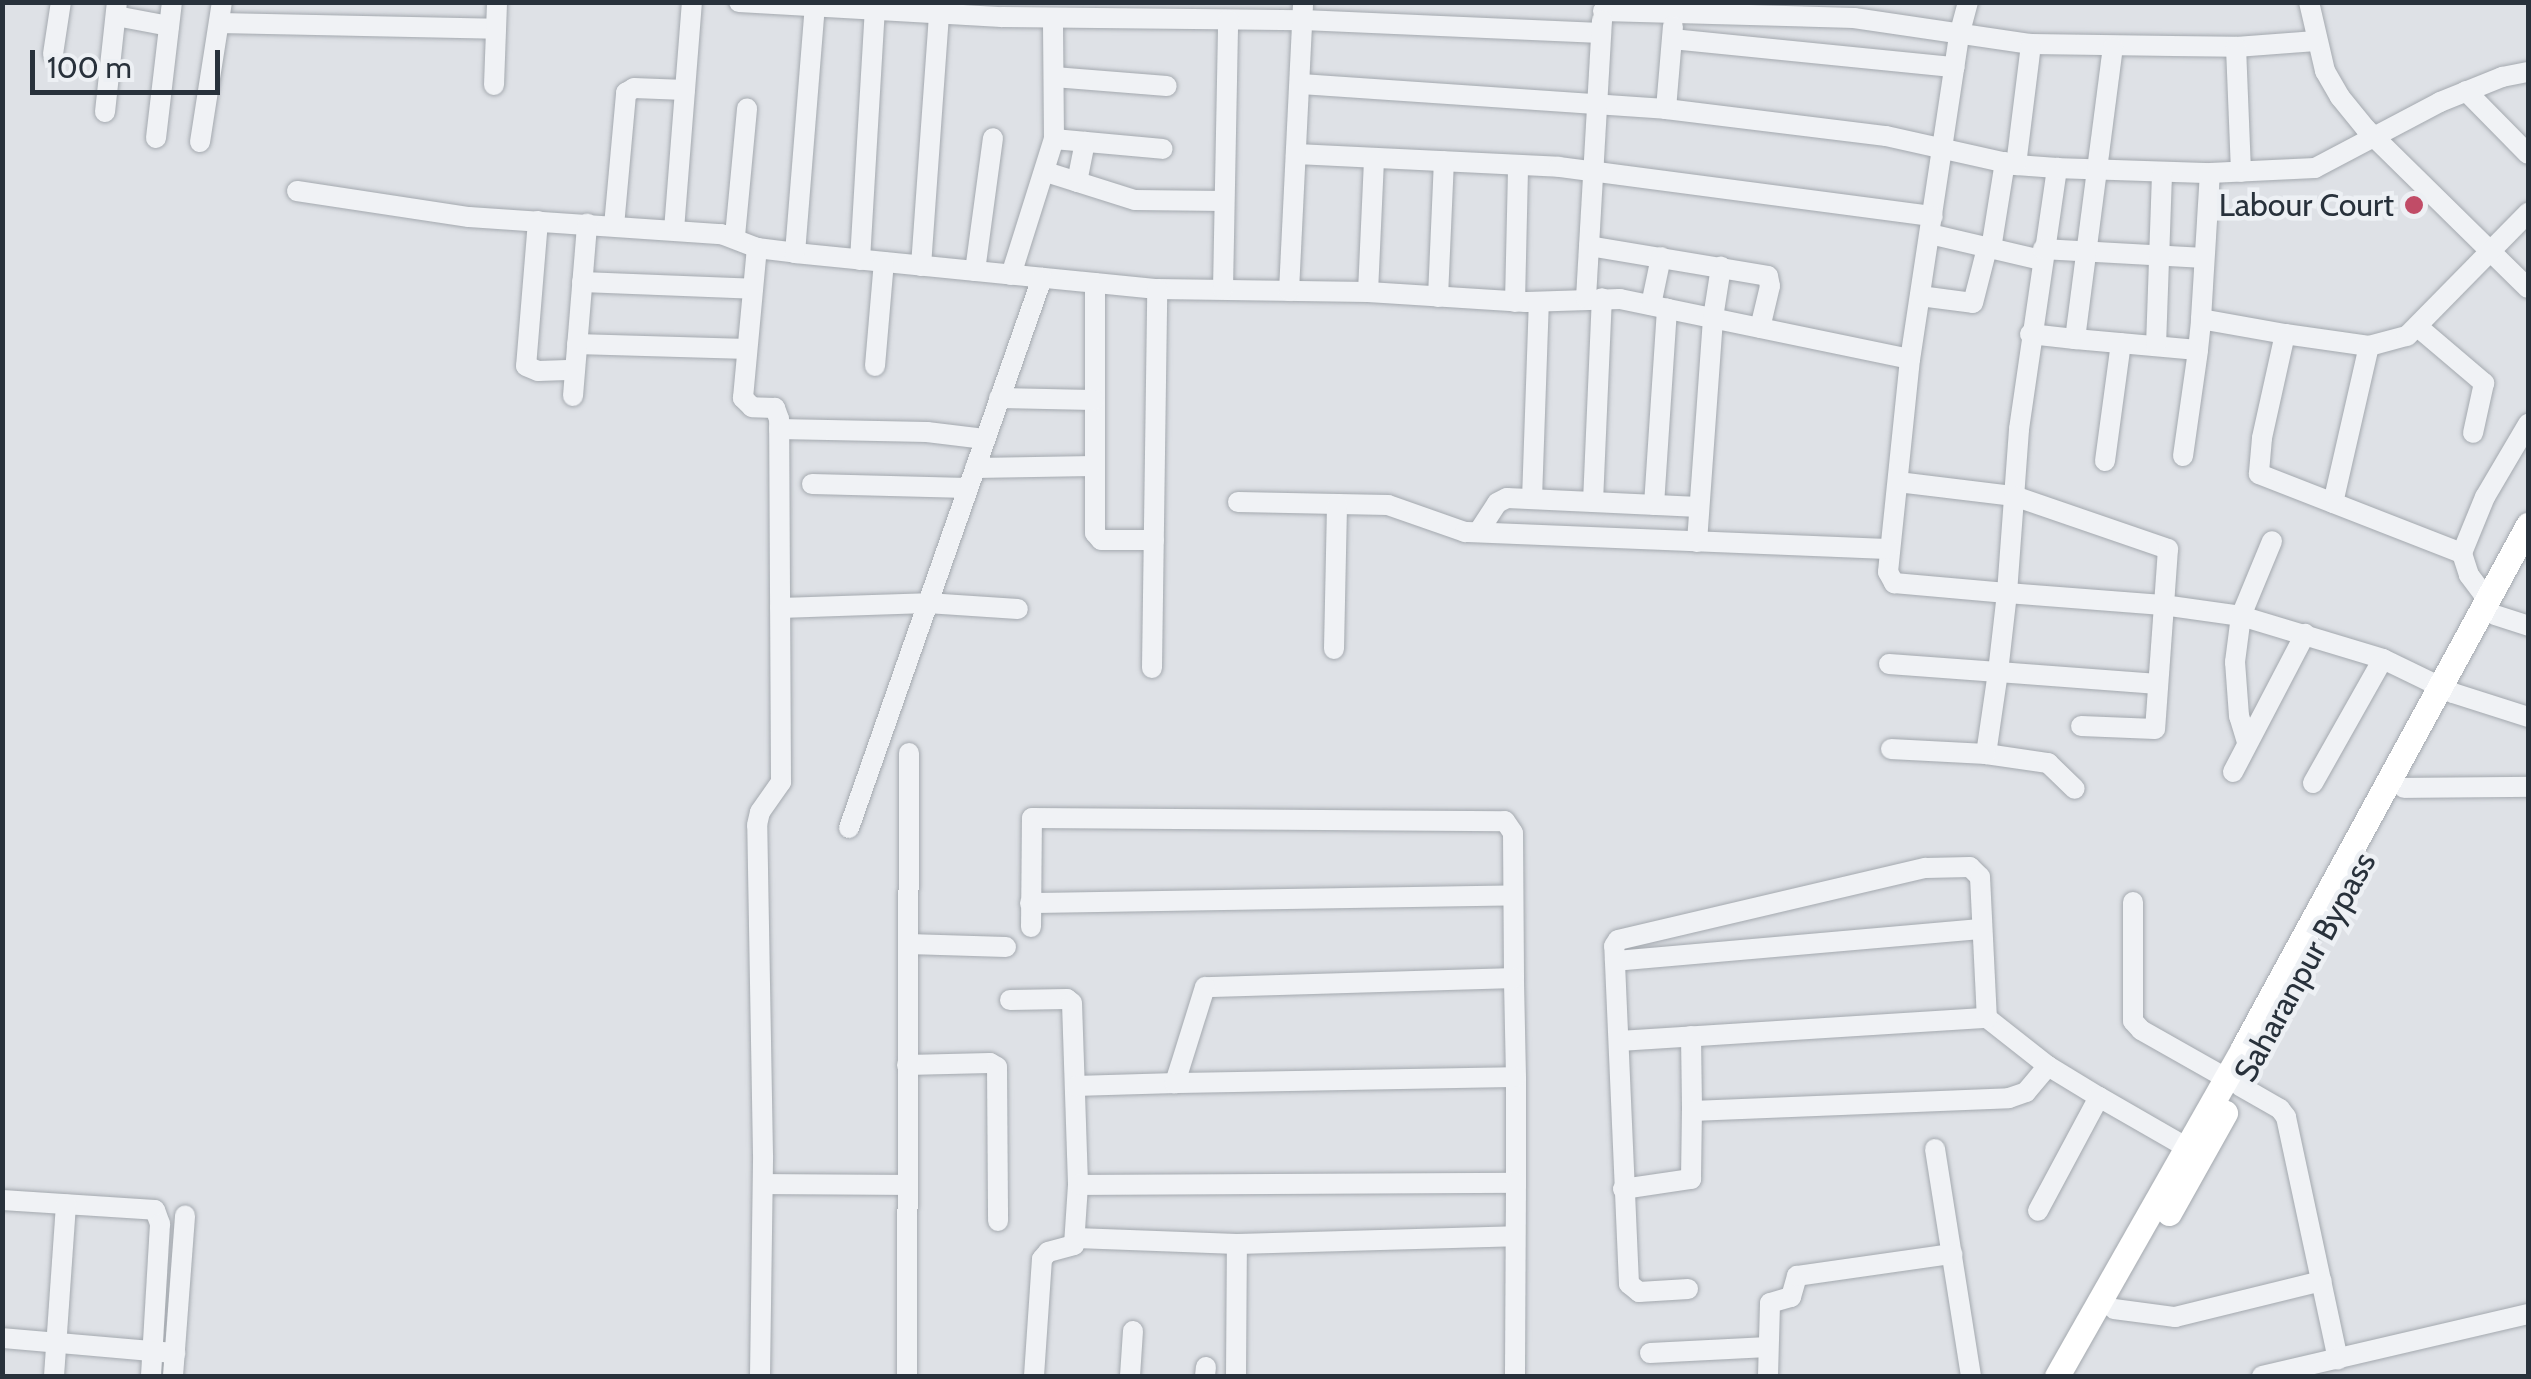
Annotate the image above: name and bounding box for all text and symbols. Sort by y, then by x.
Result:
scale bar [35,30,225,92]
text: 100 m [47,49,132,86]
place label: Labour Court [2219,186,2394,224]
marker: Labour Court [2403,194,2425,216]
street label: Saharanpur Bypass [2226,846,2384,1088]

